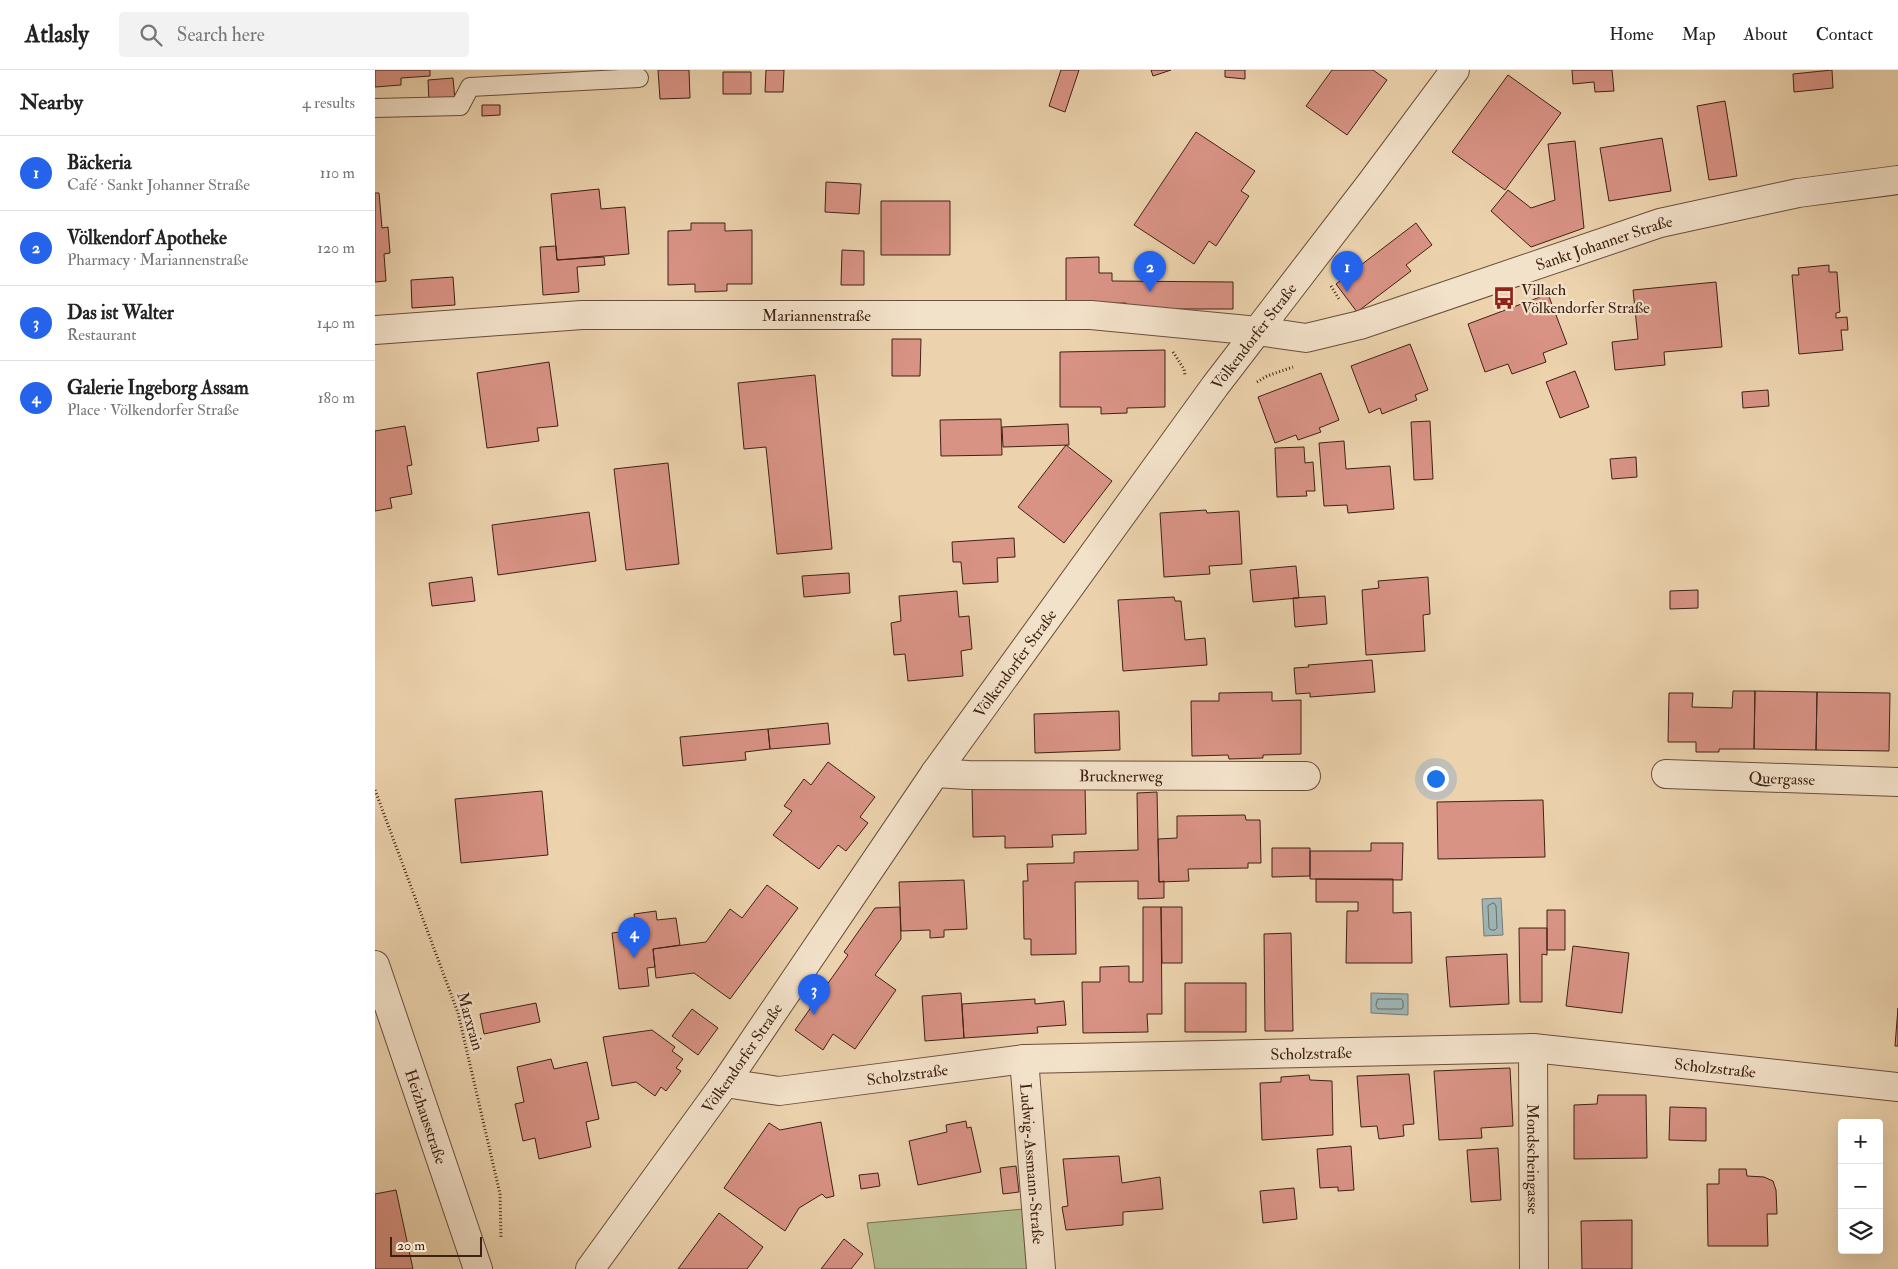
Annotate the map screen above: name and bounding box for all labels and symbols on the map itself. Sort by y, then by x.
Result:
street label: Sankt Johanner Straße [1533,212,1675,276]
pin: 2 [1134,251,1166,292]
pin: 1 [1331,251,1363,292]
street label: Völkendorfer Straße [1207,279,1302,394]
place label: Villach Völkendorfer Straße [1521,280,1650,318]
bus stop icon: Villach Völkendorfer Straße [1491,285,1517,311]
street label: Mariannenstraße [762,306,871,326]
street label: Völkendorfer Straße [969,605,1061,722]
street label: Brucknerweg [1079,766,1164,787]
your location [1423,766,1449,792]
street label: Quergasse [1748,768,1816,790]
pin: 4 [618,917,650,958]
pin: 3 [798,974,830,1015]
street label: Marxrain [452,990,488,1053]
street label: Völkendorfer Straße [698,999,787,1117]
street label: Scholzstraße [1270,1043,1353,1065]
street label: Scholzstraße [1673,1054,1757,1083]
street label: Scholzstraße [866,1060,950,1090]
street label: Heizhausstraße [400,1067,451,1167]
street label: Ludwig-Assmann-Straße [1015,1082,1048,1246]
street label: Mondscheingasse [1522,1104,1543,1215]
scale bar [390,1234,483,1257]

